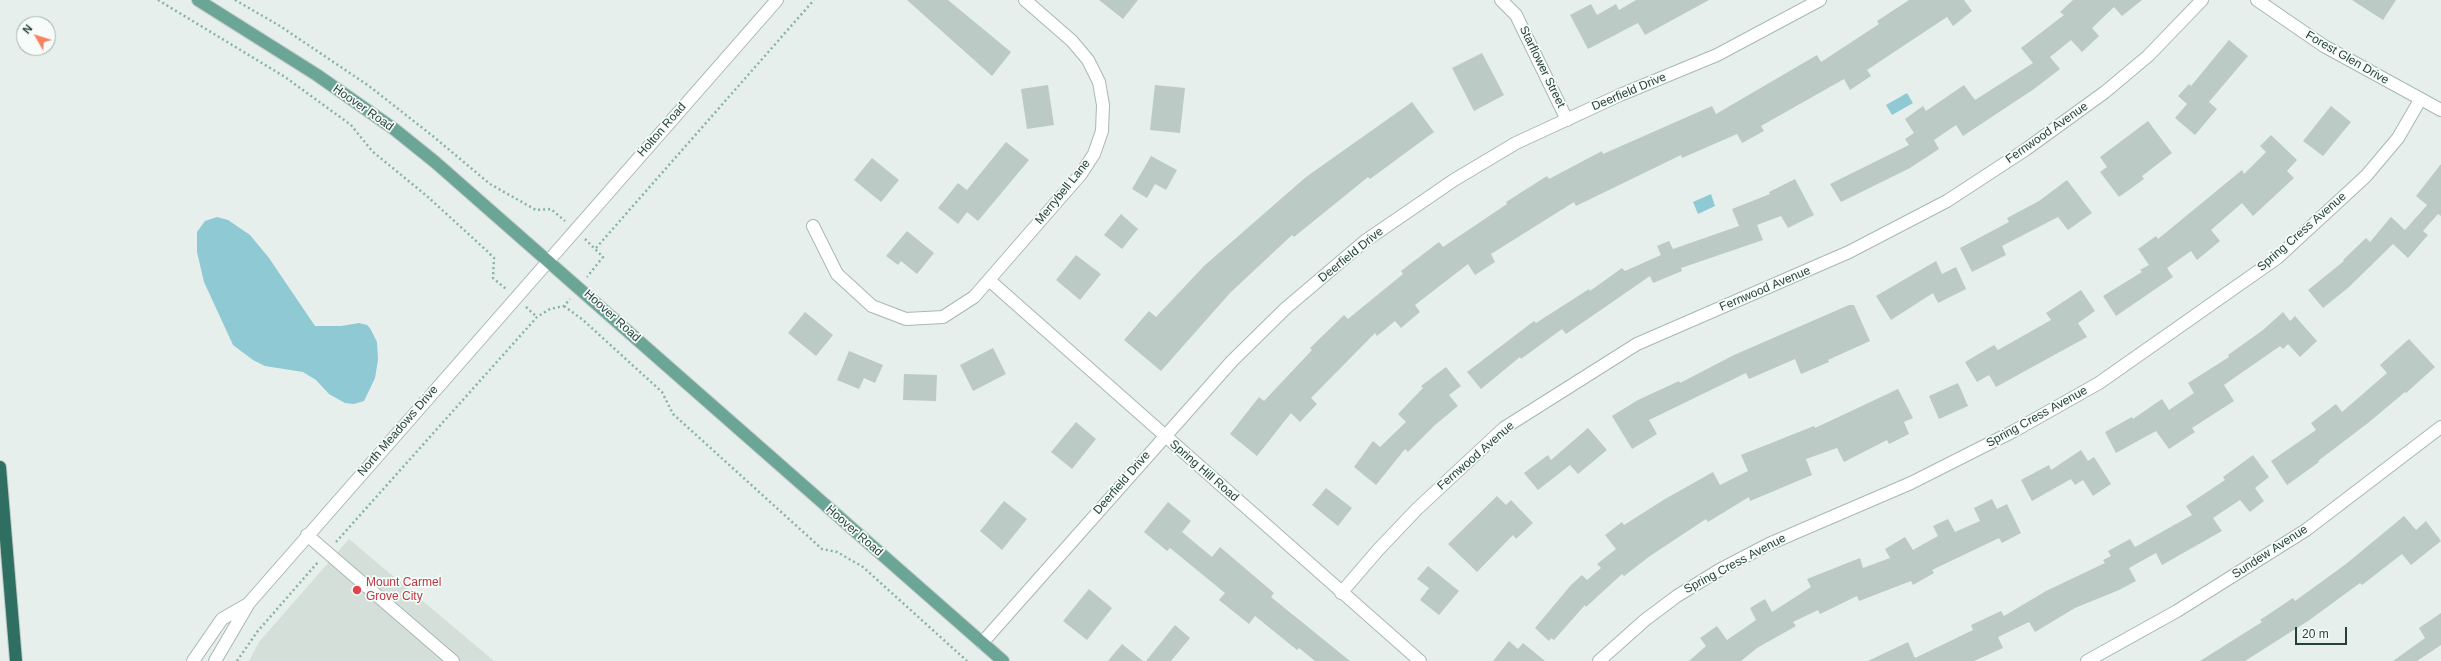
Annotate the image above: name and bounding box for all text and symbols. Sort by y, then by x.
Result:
north arrow [16,16,56,56]
text: N [20,22,35,36]
street label: Starflower Street [1516,24,1568,110]
street label: Forest Glen Drive [2303,28,2391,88]
street label: Deerfield Drive [1590,70,1668,114]
street label: Hoover Road [330,82,396,134]
street label: Fernwood Avenue [2003,99,2091,167]
street label: Holton Road [635,100,689,160]
street label: Merrybell Lane [1032,157,1094,227]
street label: Spring Cress Avenue [2255,189,2349,275]
street label: Deerfield Drive [1316,224,1386,286]
street label: Fernwood Avenue [1717,263,1813,315]
street label: Hoover Road [581,287,643,345]
street label: North Meadows Drive [355,383,441,479]
street label: Spring Cress Avenue [1984,383,2090,451]
street label: Fernwood Avenue [1435,419,1517,493]
street label: Spring Hill Road [1167,437,1241,505]
street label: Deerfield Drive [1091,448,1153,518]
street label: Hoover Road [823,502,885,560]
street label: Sundew Avenue [2230,522,2310,582]
street label: Spring Cress Avenue [1682,531,1788,597]
place label: Mount Carmel Grove City [366,576,441,604]
marker: Mount Carmel Grove City [351,584,363,596]
scale bar [2297,619,2349,645]
text: 20 m [2302,627,2329,641]

